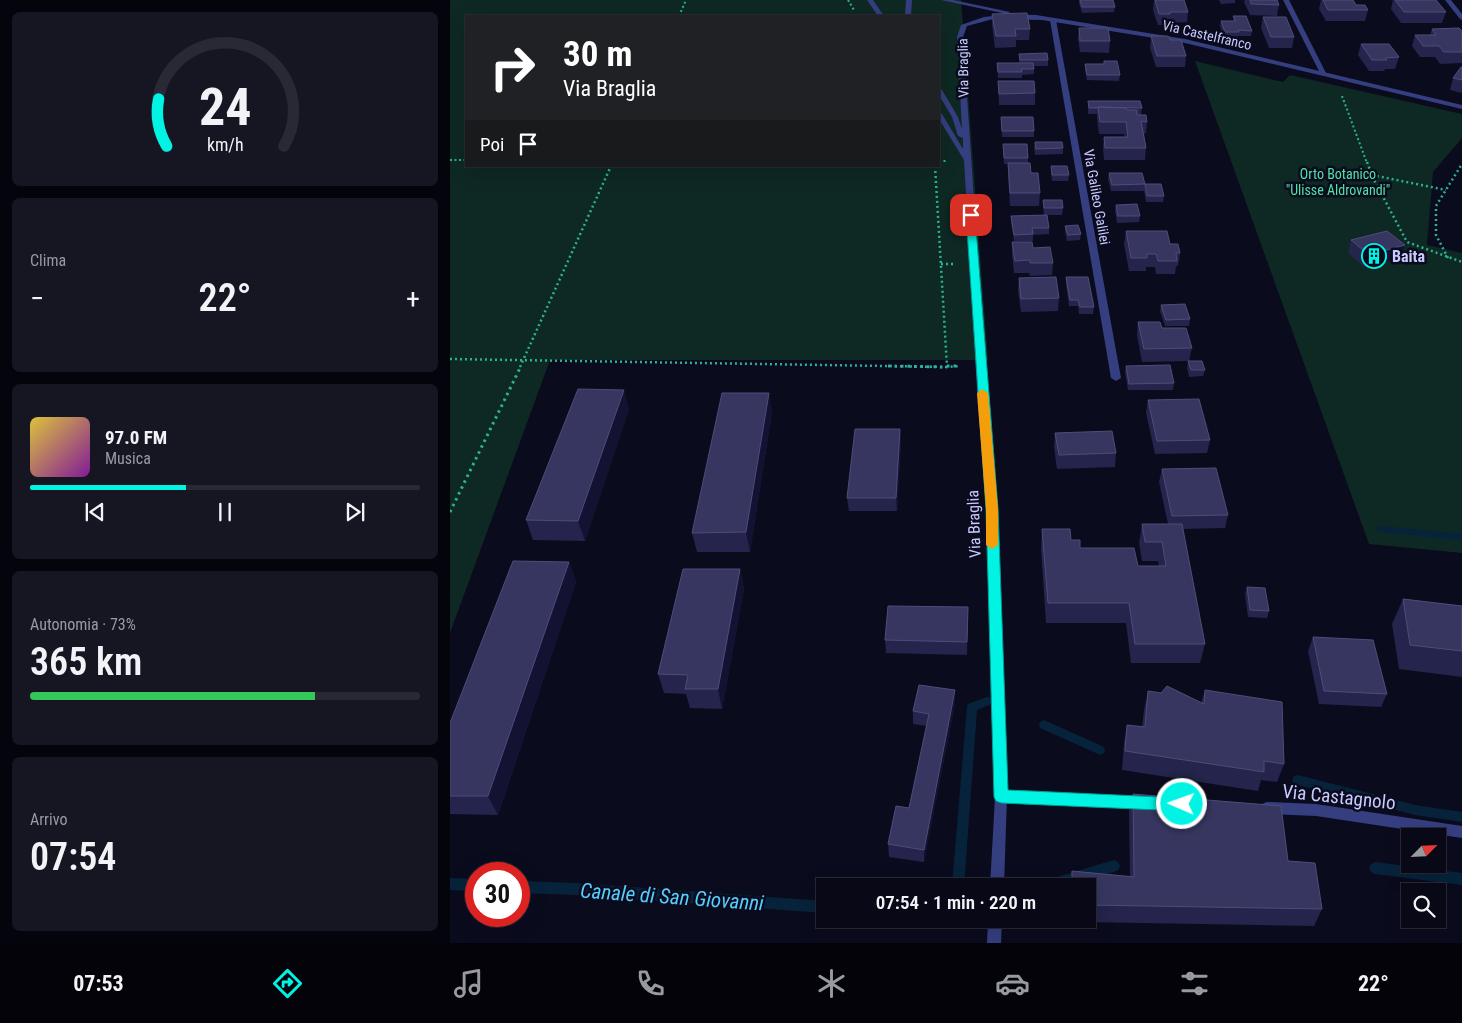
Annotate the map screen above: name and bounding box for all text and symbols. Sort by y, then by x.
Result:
street label: Via Castelfranco [1161,17,1253,53]
text: 30 m [563,34,632,75]
icon: right [480,35,545,100]
street label: Via Braglia [954,38,972,98]
text: Via Braglia [563,76,656,101]
text: 24 [199,77,251,138]
icon: arrive [514,130,542,158]
text: Poi [480,133,504,156]
text: km/h [207,134,243,155]
street label: Via Galileo Galilei [1081,148,1113,246]
park label: Orto Botanico "Ulisse Aldrovandi" [1286,166,1390,198]
pin [950,194,992,236]
icon: arrive [957,201,985,229]
building icon: Baita [1361,243,1387,269]
place label: Baita [1392,247,1425,266]
text: Clima [30,251,66,270]
text: 22° [199,276,251,320]
text: − [30,282,44,315]
text: + [406,282,420,315]
text: 97.0 FM [105,426,167,449]
text: Musica [105,449,151,468]
street label: Via Braglia [963,490,985,558]
icon: previous [81,498,109,526]
icon: pause [211,498,239,526]
icon: next [341,498,369,526]
text: Autonomia · 73% [30,615,136,634]
text: 365 km [30,640,142,684]
position arrow [1155,777,1207,829]
street label: Via Castagnolo [1281,780,1397,814]
text: Arrivo [30,810,67,829]
north arrow [1401,828,1446,872]
map controls [1401,828,1446,928]
text: 07:54 [30,835,116,879]
speed limit sign: 30 [465,862,530,927]
water label: Canale di San Giovanni [579,879,765,915]
button: search [1401,883,1446,928]
text: 07:54 · 1 min · 220 m [876,891,1036,914]
icon: directions [270,966,305,1001]
icon: music [451,966,486,1001]
icon: phone [633,966,668,1001]
icon: climate [814,966,849,1001]
icon: car [995,966,1030,1001]
icon: filters [1177,966,1212,1001]
text: 07:53 [73,971,124,996]
text: 22° [1358,971,1389,996]

